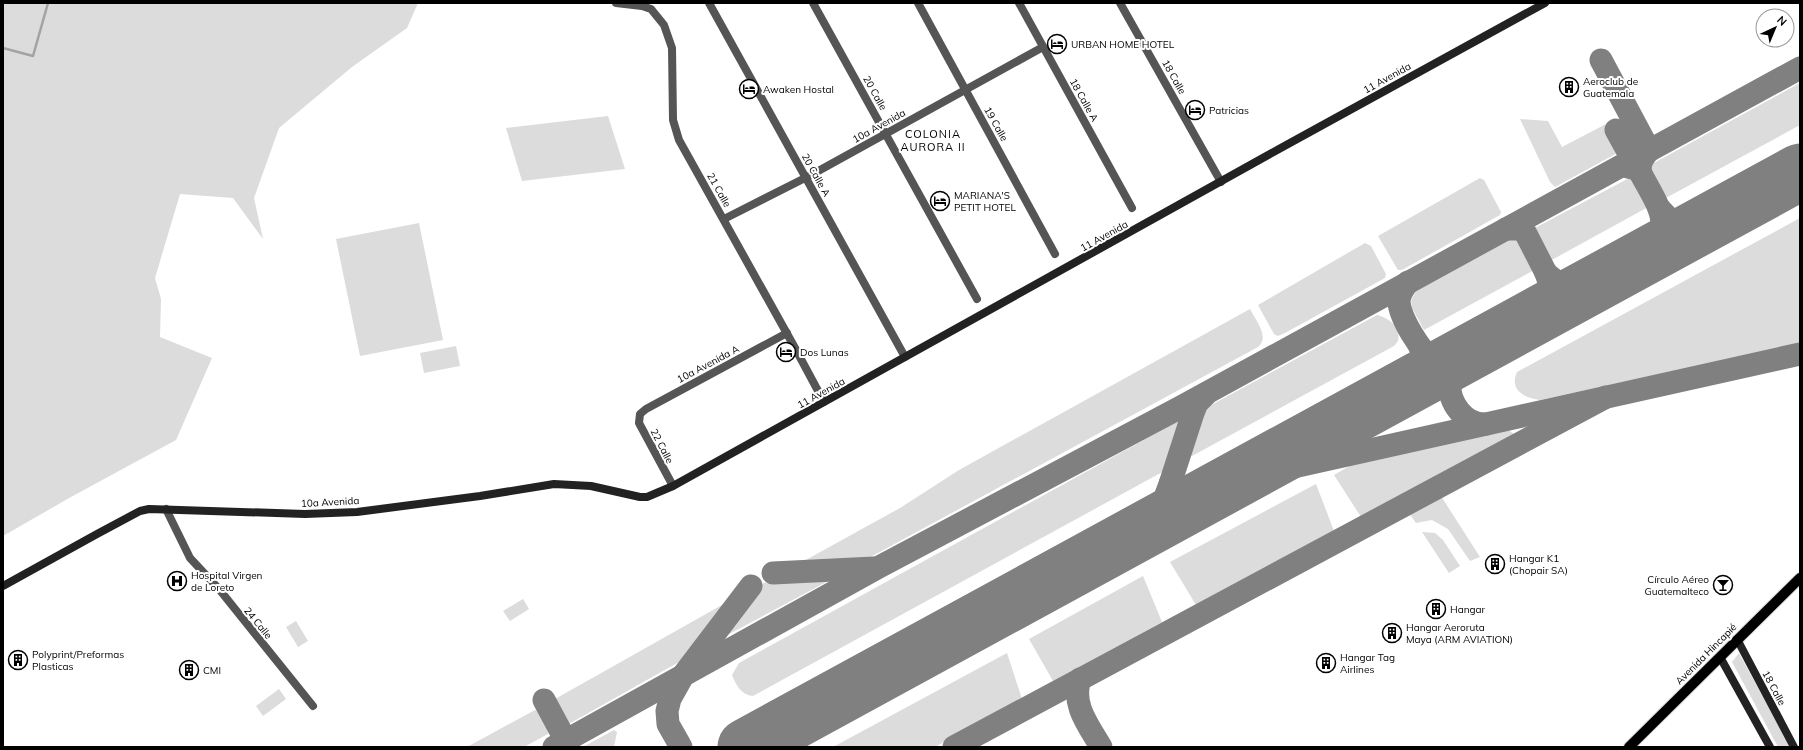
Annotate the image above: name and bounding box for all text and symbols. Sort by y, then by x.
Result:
north arrow [1755,8,1795,48]
text: N [1774,13,1790,29]
hotel icon: URBAN HOME HOTEL [1046,33,1068,55]
place label: URBAN HOME HOTEL [1071,38,1175,51]
street label: 18 Calle [1159,57,1189,97]
street label: 11 Avenida [1361,60,1413,96]
street label: 20 Calle [860,73,890,113]
place label: Aeroclub de Guatemala [1583,75,1638,100]
street label: 18 Calle A [1067,76,1101,124]
building icon: Aeroclub de Guatemala [1558,76,1580,98]
hotel icon: Awaken Hostal [738,78,760,100]
place label: Awaken Hostal [763,83,834,96]
hotel icon: Patricias [1184,99,1206,121]
street label: 19 Calle [981,104,1011,144]
place label: Patricias [1209,104,1249,117]
street label: 10a Avenida [850,106,908,146]
district label: COLONIA AURORA II [900,127,966,154]
street label: 20 Calle A [799,151,833,199]
street label: 21 Calle [704,170,734,210]
place label: MARIANA'S PETIT HOTEL [954,189,1016,214]
hotel icon: MARIANA'S PETIT HOTEL [929,190,951,212]
street label: 11 Avenida [1078,218,1130,254]
hotel icon: Dos Lunas [775,341,797,363]
street label: 10a Avenida A [675,342,742,386]
place label: Dos Lunas [800,346,849,359]
street label: 11 Avenida [795,375,847,411]
street label: 22 Calle [648,426,676,466]
street label: 10a Avenida [300,494,360,510]
place label: Hangar K1 (Chopair SA) [1509,552,1568,577]
building icon: Hangar K1 (Chopair SA) [1484,553,1506,575]
place label: Hospital Virgen de Loreto [191,569,263,594]
hospital icon: Hospital Virgen de Loreto [166,570,188,592]
place label: Círculo Aéreo Guatemalteco [1644,573,1709,598]
bar icon: Círculo Aéreo Guatemalteco [1712,574,1734,596]
building icon: Hangar [1425,598,1447,620]
place label: Hangar [1450,603,1486,616]
street label: 24 Calle [241,604,275,642]
place label: Hangar Aeroruta Maya (ARM AVIATION) [1406,621,1513,646]
street label: Avenida Hincapié [1673,621,1739,687]
building icon: Hangar Aeroruta Maya (ARM AVIATION) [1381,622,1403,644]
place label: Polyprint/Preformas Plasticas [32,648,124,673]
building icon: Polyprint/Preformas Plasticas [7,649,29,671]
place label: Hangar Tag Airlines [1340,651,1395,676]
building icon: Hangar Tag Airlines [1315,652,1337,674]
building icon: CMI [178,659,200,681]
place label: CMI [203,664,221,677]
street label: 18 Calle [1759,668,1789,708]

